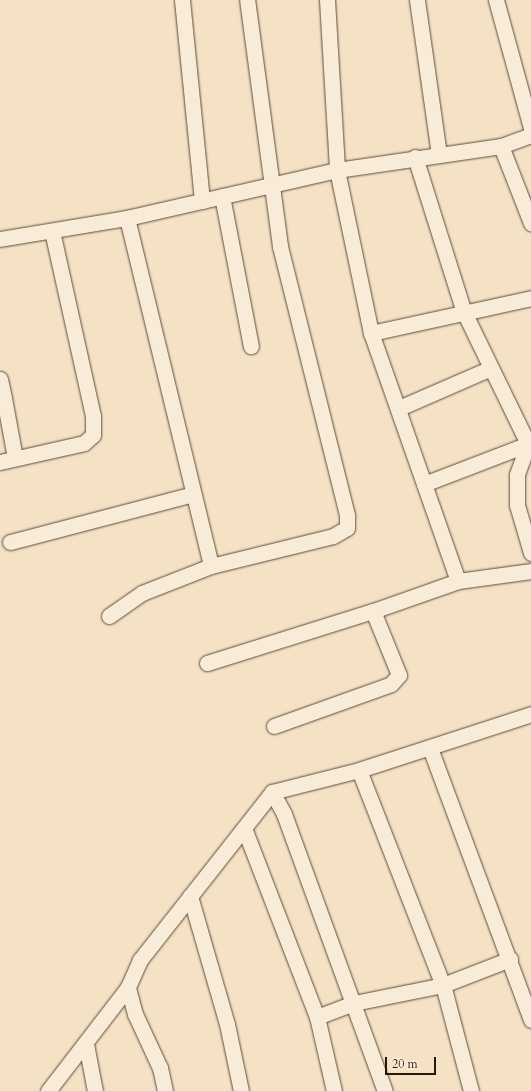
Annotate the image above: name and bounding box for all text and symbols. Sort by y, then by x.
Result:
scale bar [387,1049,438,1075]
text: 20 m [392,1056,418,1072]

